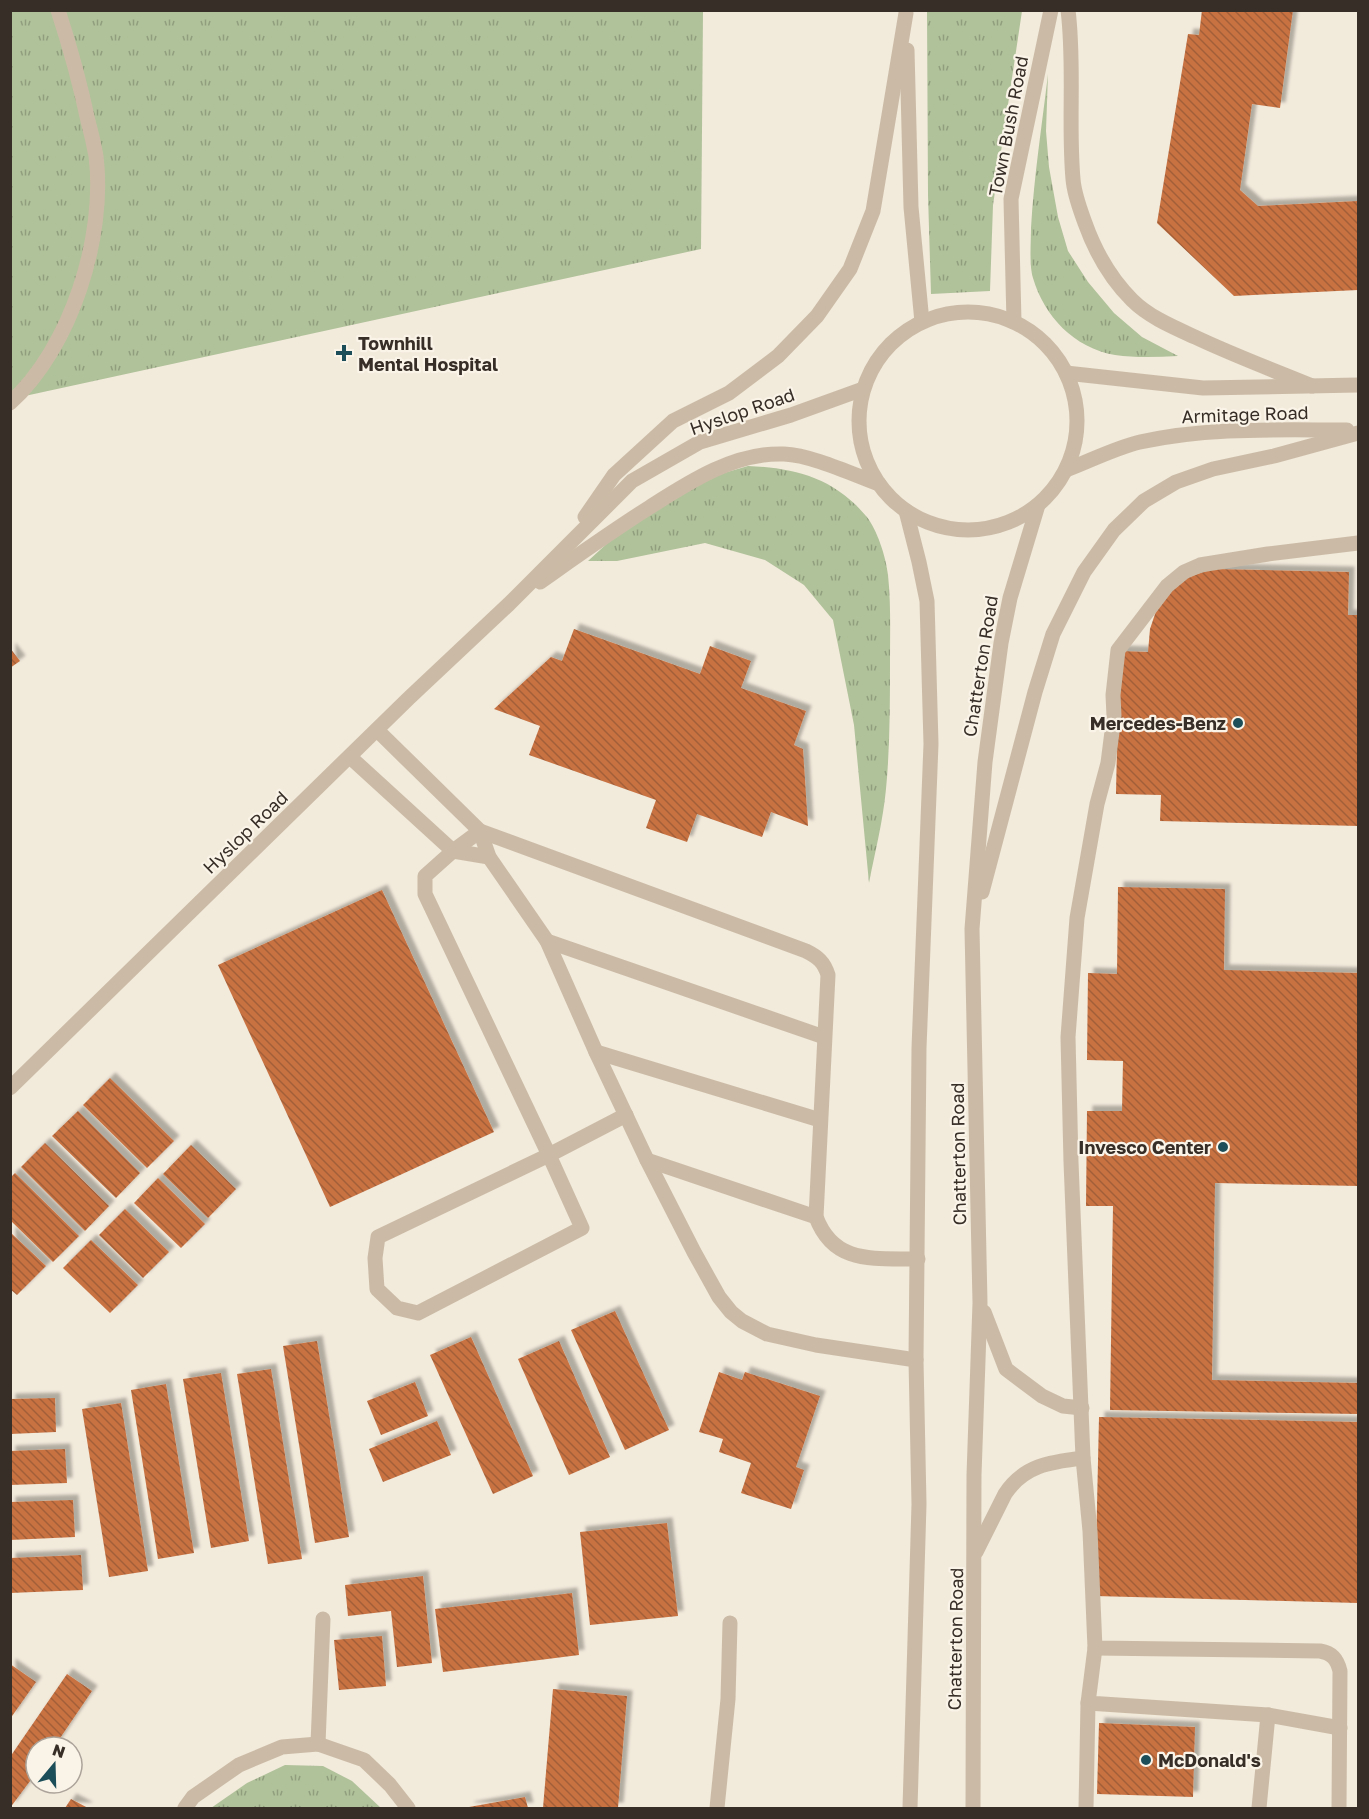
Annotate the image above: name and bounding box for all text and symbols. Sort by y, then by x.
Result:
street label: Town Bush Road [984,54,1032,198]
place label: Townhill Mental Hospital [358,332,498,375]
marker: Townhill Mental Hospital [335,344,353,362]
street label: Hyslop Road [687,383,797,439]
street label: Armitage Road [1181,401,1309,427]
street label: Chatterton Road [958,594,1002,738]
place label: Mercedes-Benz [1090,712,1226,734]
marker: Mercedes-Benz [1231,716,1245,730]
street label: Hyslop Road [198,786,292,878]
street label: Chatterton Road [946,1082,970,1226]
place label: Invesco Center [1078,1136,1211,1158]
marker: Invesco Center [1216,1140,1230,1154]
street label: Chatterton Road [943,1567,967,1711]
north arrow [24,1735,84,1795]
text: N [50,1739,68,1762]
place label: McDonald's [1158,1749,1261,1771]
marker: McDonald's [1139,1753,1153,1767]

